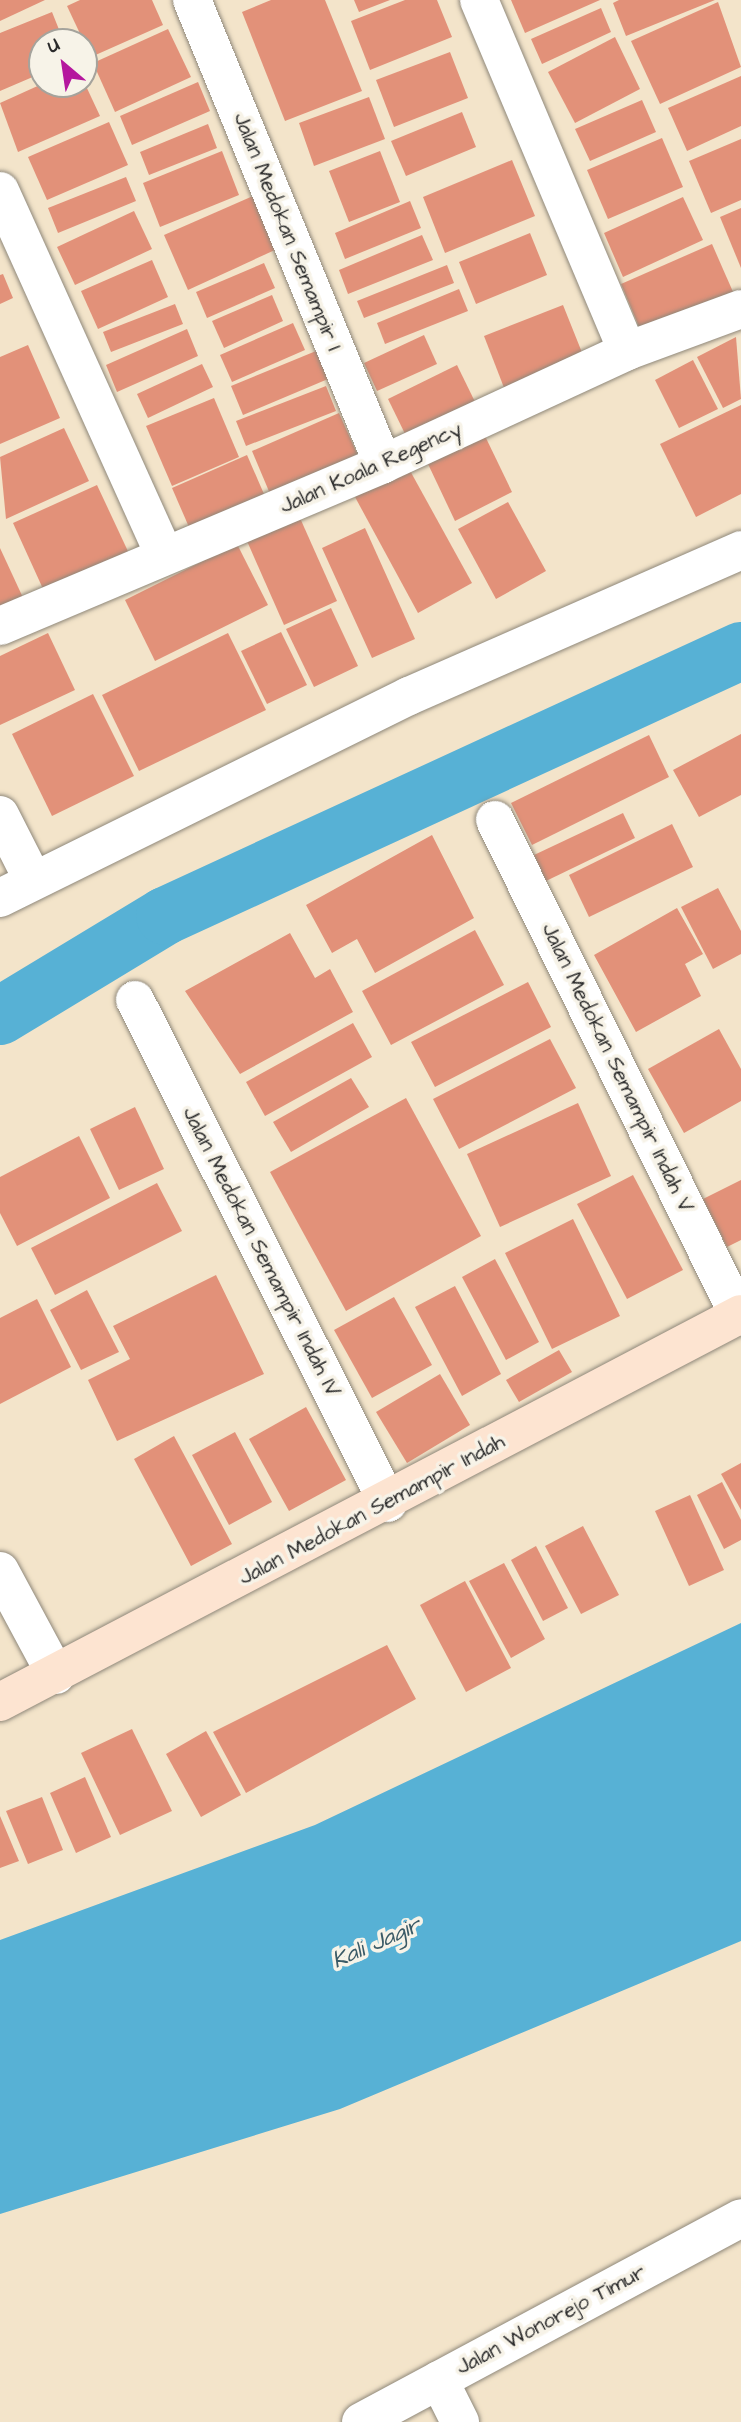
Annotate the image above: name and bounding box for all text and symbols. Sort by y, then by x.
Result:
north arrow [28,28,98,98]
text: U [42,32,65,60]
street label: Jalan Medokan Semampir I [228,109,346,355]
street label: Jalan Koala Regency [276,417,466,519]
street label: Jalan Medokan Semampir Indah V [536,919,698,1217]
street label: Jalan Medokan Semampir Indah IV [177,1103,345,1401]
street label: Jalan Medokan Semampir Indah [235,1429,509,1591]
water label: Kali Jagir [328,1911,424,1975]
street label: Jalan Wonorejo Timur [452,2260,650,2380]

